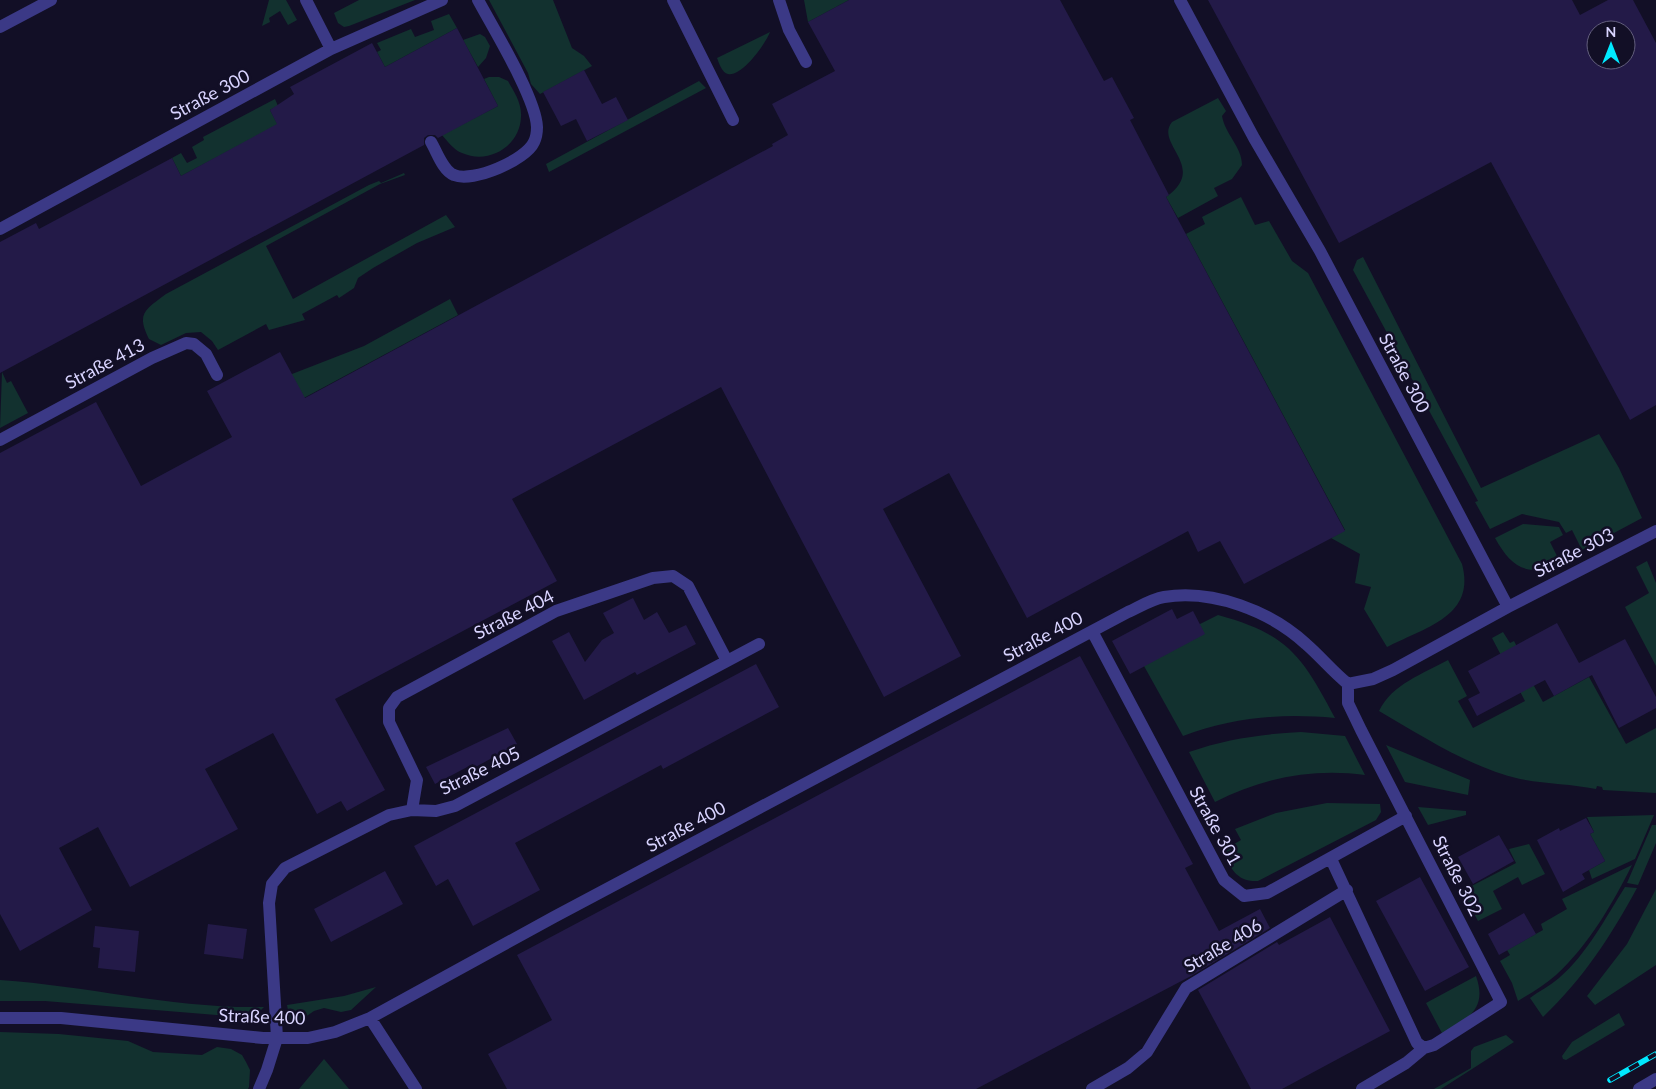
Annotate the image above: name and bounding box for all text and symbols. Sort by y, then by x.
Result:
north arrow [1586,20,1636,70]
text: N [1606,23,1616,40]
street label: Straße 300 [166,64,253,124]
street label: Straße 300 [1375,329,1435,416]
street label: Straße 413 [61,333,148,393]
street label: Straße 303 [1530,523,1617,582]
street label: Straße 404 [470,585,557,644]
street label: Straße 400 [999,606,1086,666]
street label: Straße 405 [436,741,524,799]
street label: Straße 301 [1185,782,1247,869]
street label: Straße 400 [642,796,729,856]
street label: Straße 302 [1428,832,1487,919]
street label: Straße 406 [1180,913,1265,977]
street label: Straße 400 [218,1003,306,1029]

